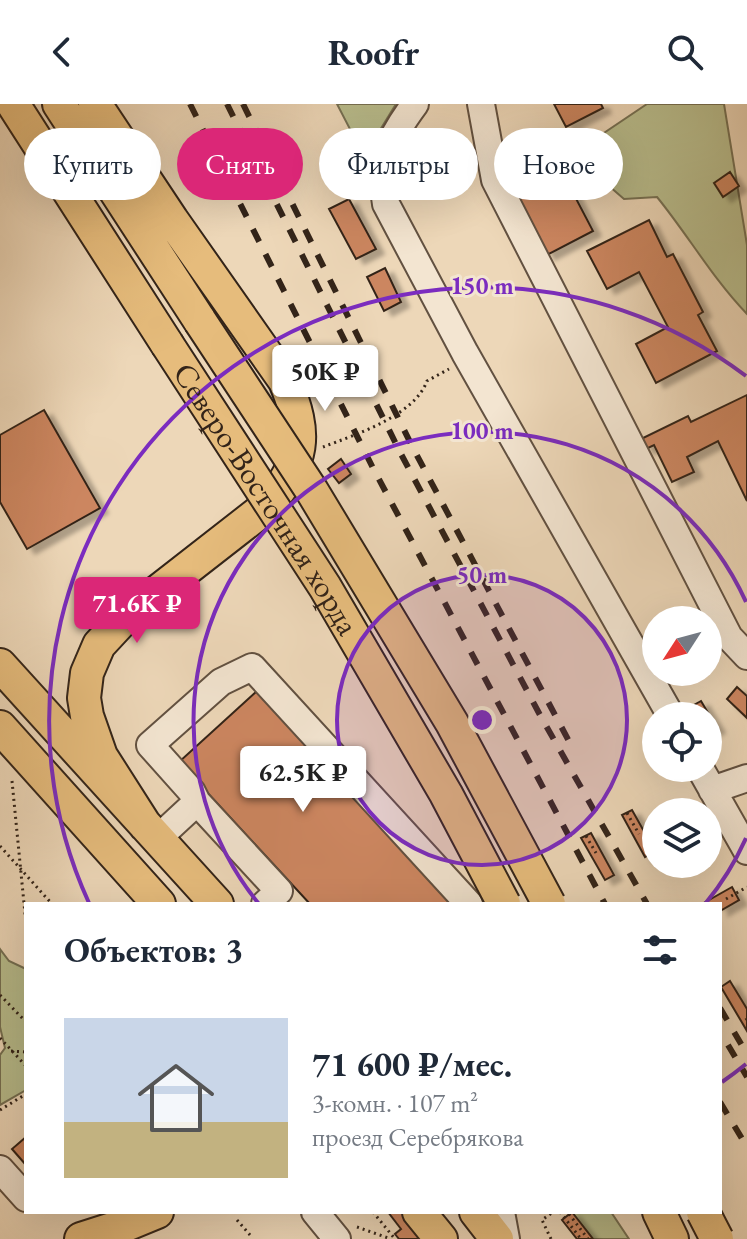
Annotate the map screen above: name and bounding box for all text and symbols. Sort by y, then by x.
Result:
text: Roofr [328,29,419,76]
icon: back [40,30,84,74]
icon: search [663,30,707,74]
chip: Купить [24,128,161,200]
chip: Снять [177,128,303,200]
chip: Фильтры [319,128,478,200]
chip: Новое [494,128,623,200]
text: 150 m [450,270,514,301]
pin: 50K ₽ [269,345,381,413]
street label: Северо-Восточная хорда [164,354,369,643]
text: 50K ₽ [290,354,360,388]
text: 100 m [450,415,514,446]
text: 50 m [457,559,507,590]
pin: 71.6K ₽ [63,577,211,645]
text: 71.6K ₽ [92,586,182,620]
north arrow [642,606,722,686]
map controls [642,606,722,878]
button: locate [642,702,722,782]
centre of rings [468,706,496,734]
pin: 62.5K ₽ [229,746,377,814]
text: 62.5K ₽ [258,755,348,789]
button: layers [642,798,722,878]
text: Объектов: 3 [64,928,243,972]
icon: filters [638,928,682,972]
text: 71 600 ₽/мес. [312,1042,512,1086]
icon: home [128,1050,224,1146]
text: 3-комн. · 107 m² [312,1086,478,1120]
text: проезд Серебрякова [312,1120,524,1154]

